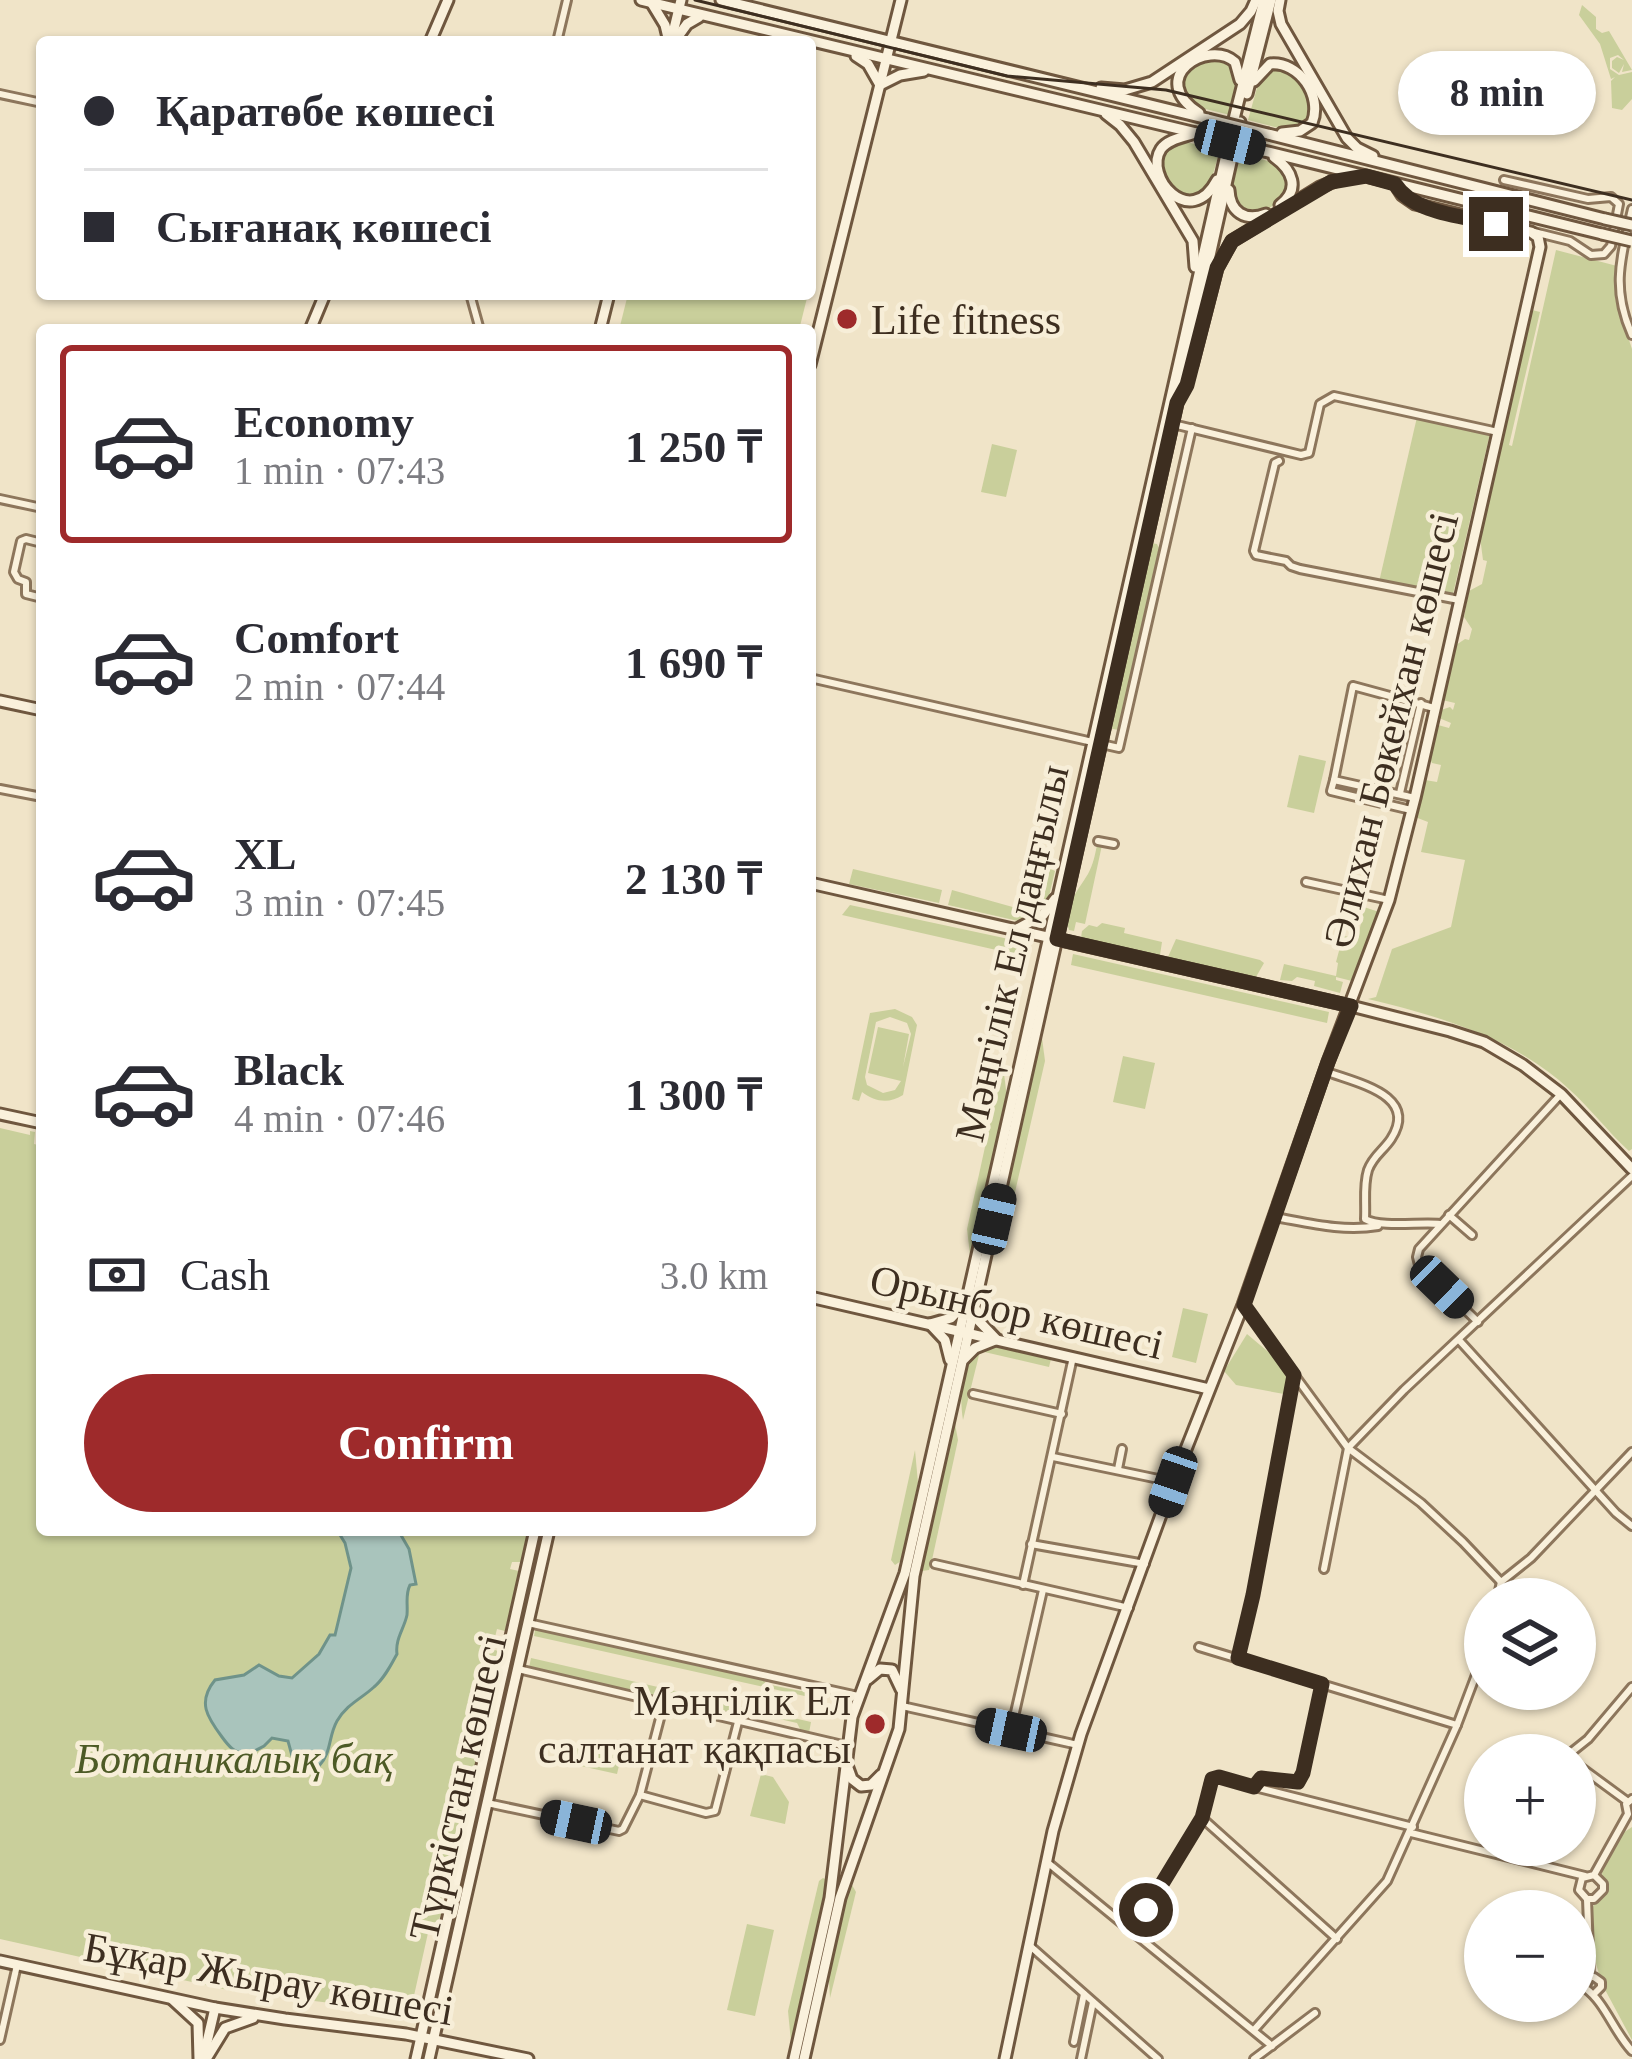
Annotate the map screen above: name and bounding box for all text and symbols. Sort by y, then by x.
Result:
callout: 8 min [1397,50,1595,134]
text: 8 min [1450,71,1544,114]
text: Қаратөбе көшесі [156,86,495,136]
car [1191,116,1269,168]
route end [1469,197,1523,251]
text: Сығанақ көшесі [156,202,492,252]
place label: Life fitness [871,297,1061,343]
marker: Life fitness [834,306,860,332]
icon: car [90,390,198,498]
text: Economy [234,397,414,447]
text: 1 250 ₸ [625,422,762,472]
text: 1 min · 07:43 [234,449,445,492]
street label: Әлихан Бөкейхан көшесі [1315,508,1467,953]
icon: car [90,606,198,714]
text: Comfort [234,613,399,663]
text: 1 690 ₸ [625,638,762,688]
text: 2 min · 07:44 [234,665,445,708]
street label: Мәңгілік Ел даңғылы [946,760,1078,1146]
icon: car [90,822,198,930]
text: XL [234,829,297,879]
text: 2 130 ₸ [625,854,762,904]
text: 3 min · 07:45 [234,881,445,924]
icon: car [90,1038,198,1146]
text: Black [234,1045,344,1095]
text: 1 300 ₸ [625,1070,762,1120]
text: 4 min · 07:46 [234,1097,445,1140]
car [968,1180,1020,1258]
icon: cash [84,1242,150,1308]
car [1404,1249,1480,1325]
text: Cash [180,1250,270,1300]
text: 3.0 km [660,1254,768,1297]
street label: Орынбор көшесі [866,1256,1168,1368]
button: Confirm [84,1374,768,1512]
car [1144,1442,1202,1522]
map controls [1464,1578,1596,2022]
button: layers [1464,1578,1596,1710]
street label: Түркістан көшесі [400,1630,516,1945]
place label: Мәңгілік Ел салтанат қақпасы [538,1678,851,1772]
car [972,1705,1050,1755]
marker: Мәңгілік Ел салтанат қақпасы [862,1711,888,1737]
button: + [1464,1734,1596,1866]
park label: Ботаникалық бақ [74,1736,393,1782]
car [537,1797,615,1847]
route start [1119,1883,1173,1937]
button: − [1464,1890,1596,2022]
street label: Бұқар Жырау көшесі [81,1924,457,2034]

